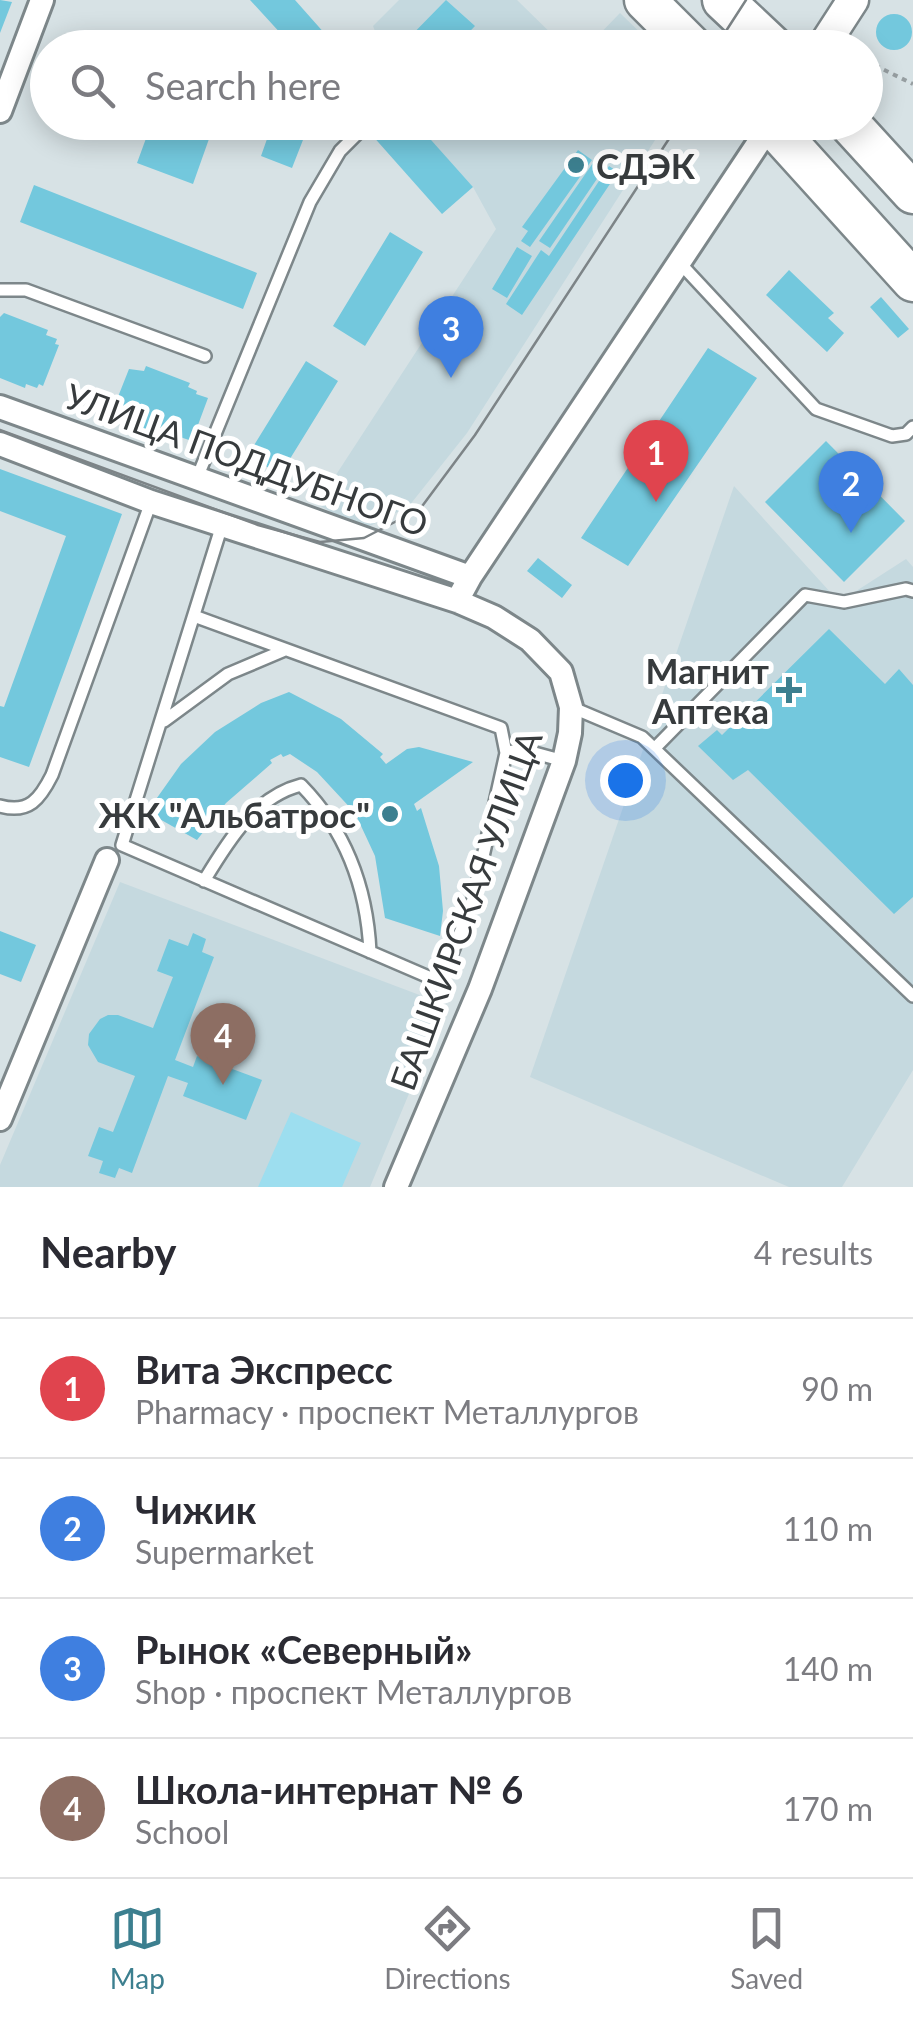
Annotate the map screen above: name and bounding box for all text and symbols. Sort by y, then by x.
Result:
search box [30,30,883,140]
icon: search [65,58,120,113]
text: Search here [145,62,341,108]
place label: СДЭК [596,144,696,186]
marker: СДЭК [565,154,587,176]
pin: 3 [418,296,484,378]
street label: УЛИЦА ПОДДУБНОГО [60,374,434,544]
pin: 1 [624,420,688,502]
pin: 2 [818,450,884,533]
place label: Магнит Аптека [646,649,769,731]
marker: Магнит Аптека [778,679,800,701]
street label: БАШКИРСКАЯ УЛИЦА [380,724,550,1095]
your location [600,755,651,806]
place label: ЖК "Альбатрос" [99,793,370,835]
marker: ЖК "Альбатрос" [379,803,401,825]
pin: 4 [190,1002,256,1085]
text: Nearby [40,1227,177,1277]
text: 4 results [754,1233,873,1272]
text: Вита Экспресс [135,1346,393,1392]
text: 1 [63,1369,82,1408]
text: 90 m [801,1369,873,1408]
text: Pharmacy · проспект Металлургов [135,1392,639,1431]
text: Чижик [135,1486,256,1532]
text: 2 [63,1509,82,1548]
text: 110 m [783,1509,873,1548]
text: Supermarket [135,1532,314,1571]
text: Рынок «Северный» [135,1626,472,1672]
text: 3 [63,1649,82,1688]
text: 140 m [783,1649,873,1688]
text: Shop · проспект Металлургов [135,1672,572,1711]
text: Школа-интернат № 6 [135,1766,523,1812]
text: 4 [63,1789,82,1828]
text: 170 m [783,1789,873,1828]
text: School [135,1812,229,1851]
tab: Map [110,1901,165,1995]
tab: Directions [384,1901,511,1995]
tab: Saved [730,1901,803,1995]

